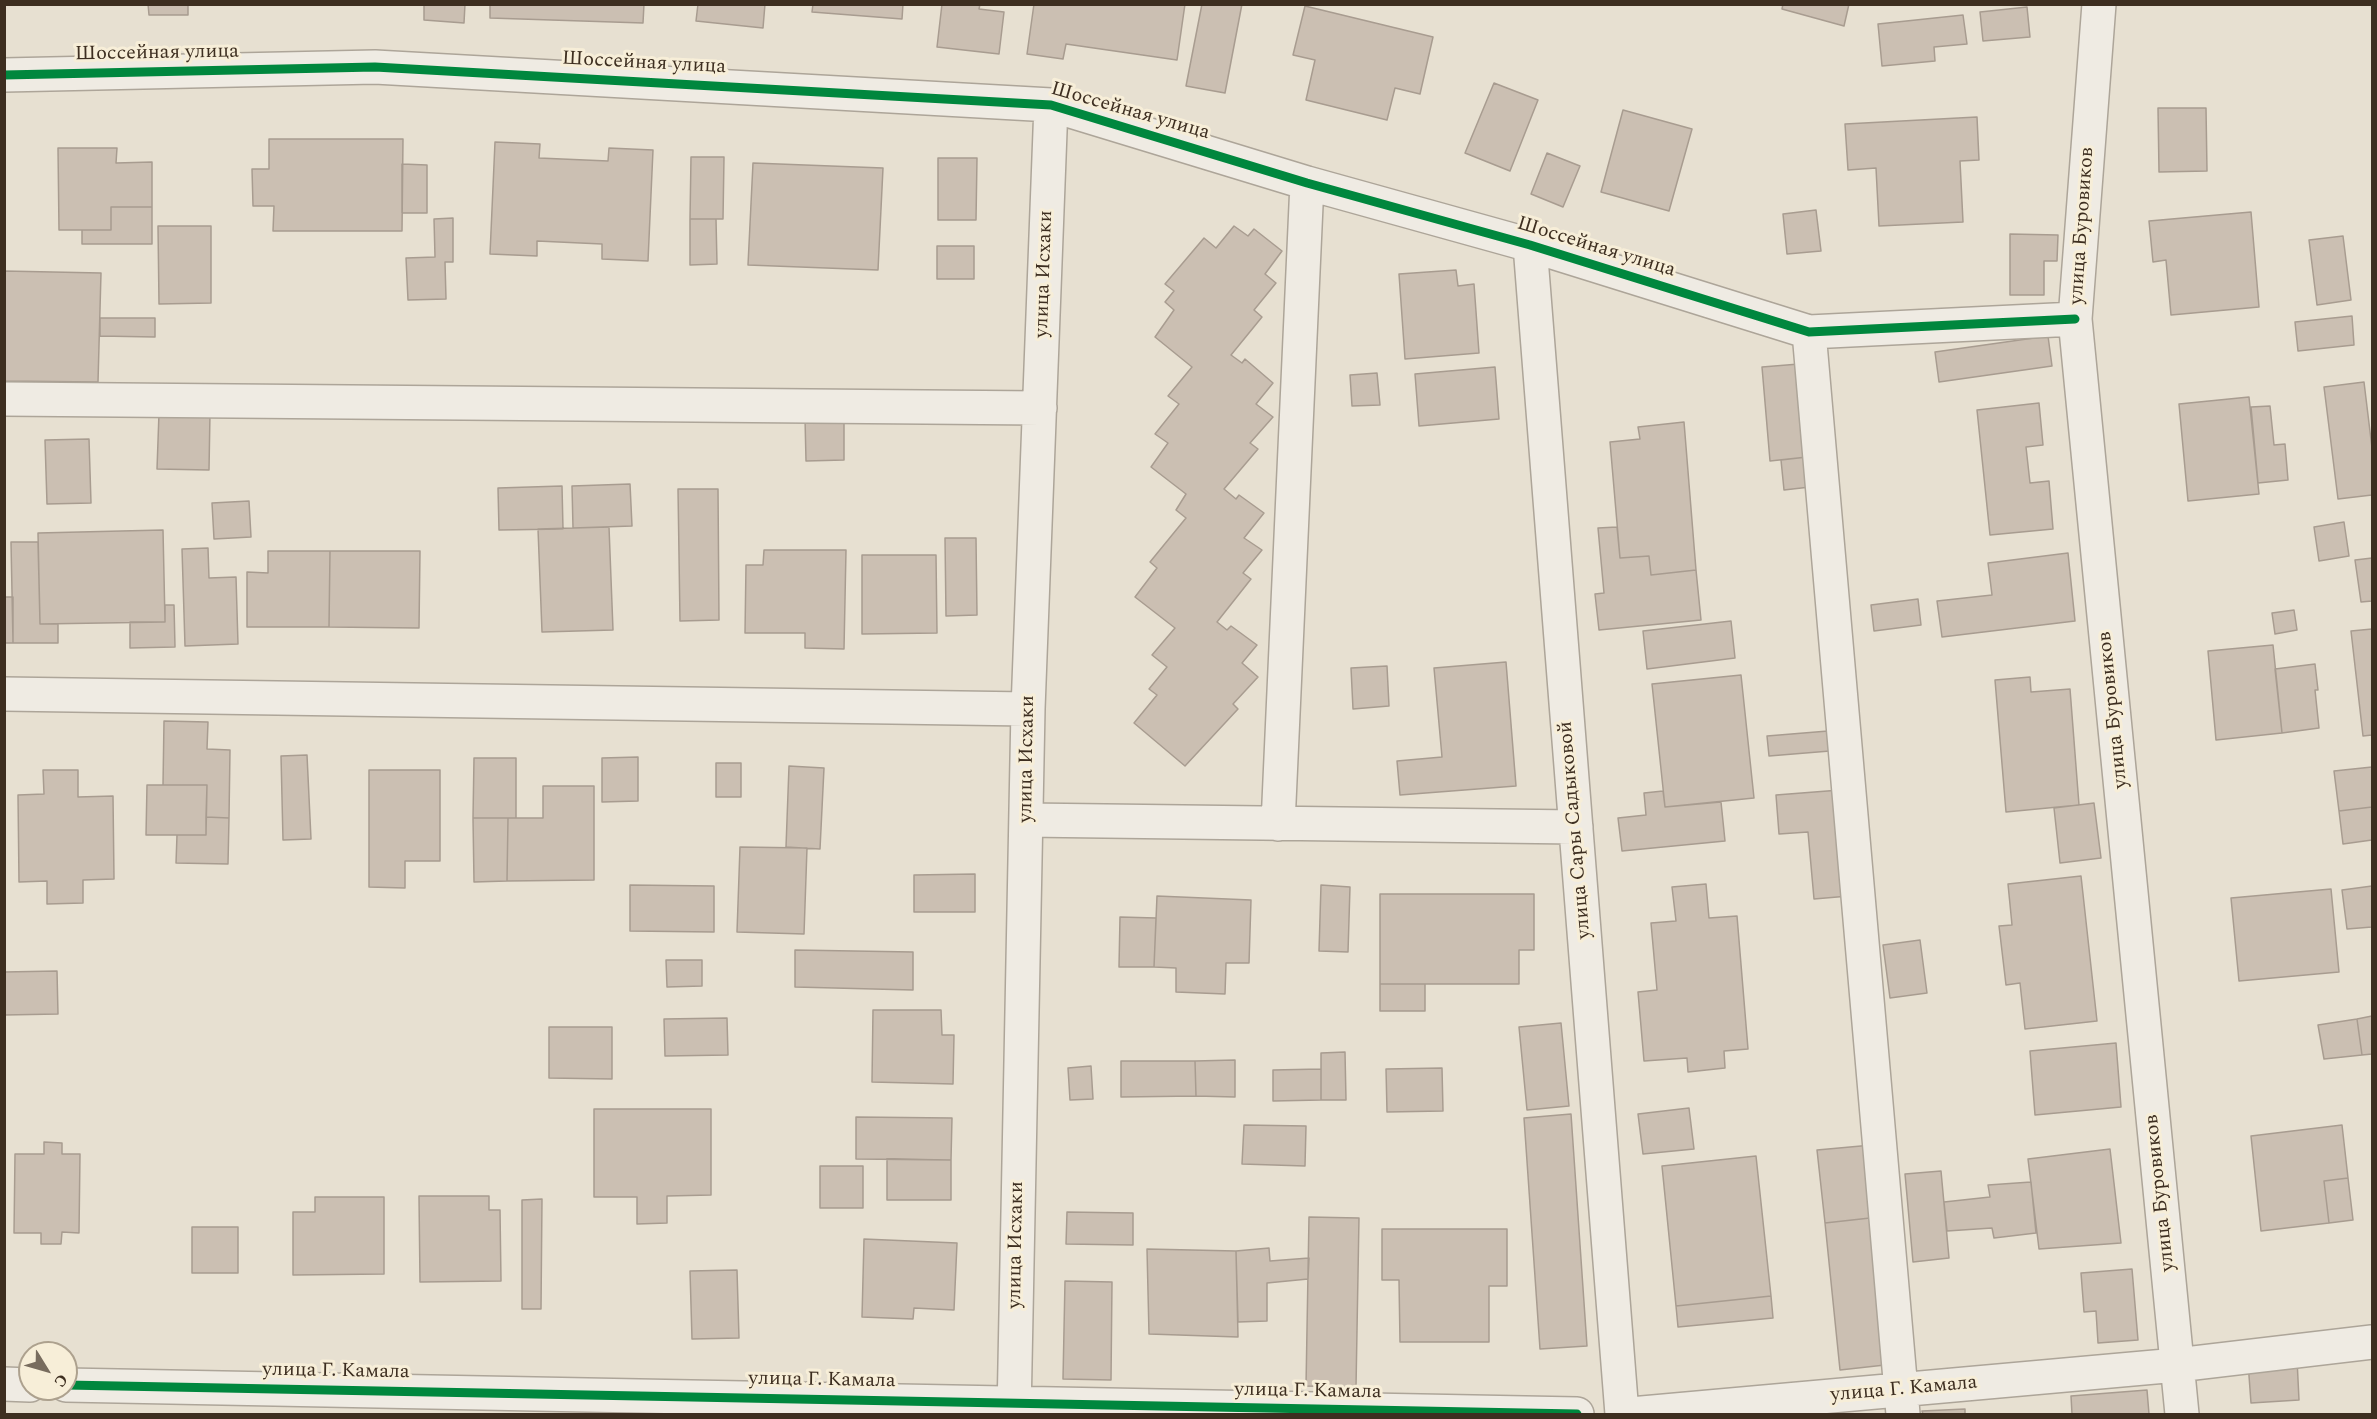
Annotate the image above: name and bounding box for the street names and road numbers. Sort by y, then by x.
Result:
street label: Шоссейная улица [75,41,239,67]
street label: Шоссейная улица [561,48,727,80]
street label: Шоссейная улица [1048,78,1212,146]
street label: улица Буровиков [2066,147,2100,305]
street label: улица Исхаки [1031,210,1059,338]
street label: Шоссейная улица [1514,213,1678,283]
street label: улица Буровиков [2094,630,2134,790]
street label: улица Исхаки [1015,695,1041,823]
street label: улица Сары Садыковой [1555,720,1597,940]
street label: улица Буровиков [2141,1113,2181,1273]
street label: улица Исхаки [1004,1181,1030,1309]
street label: улица Г. Камала [262,1359,410,1385]
street label: улица Г. Камала [748,1368,896,1394]
street label: улица Г. Камала [1830,1372,1978,1408]
street label: улица Г. Камала [1234,1379,1382,1405]

